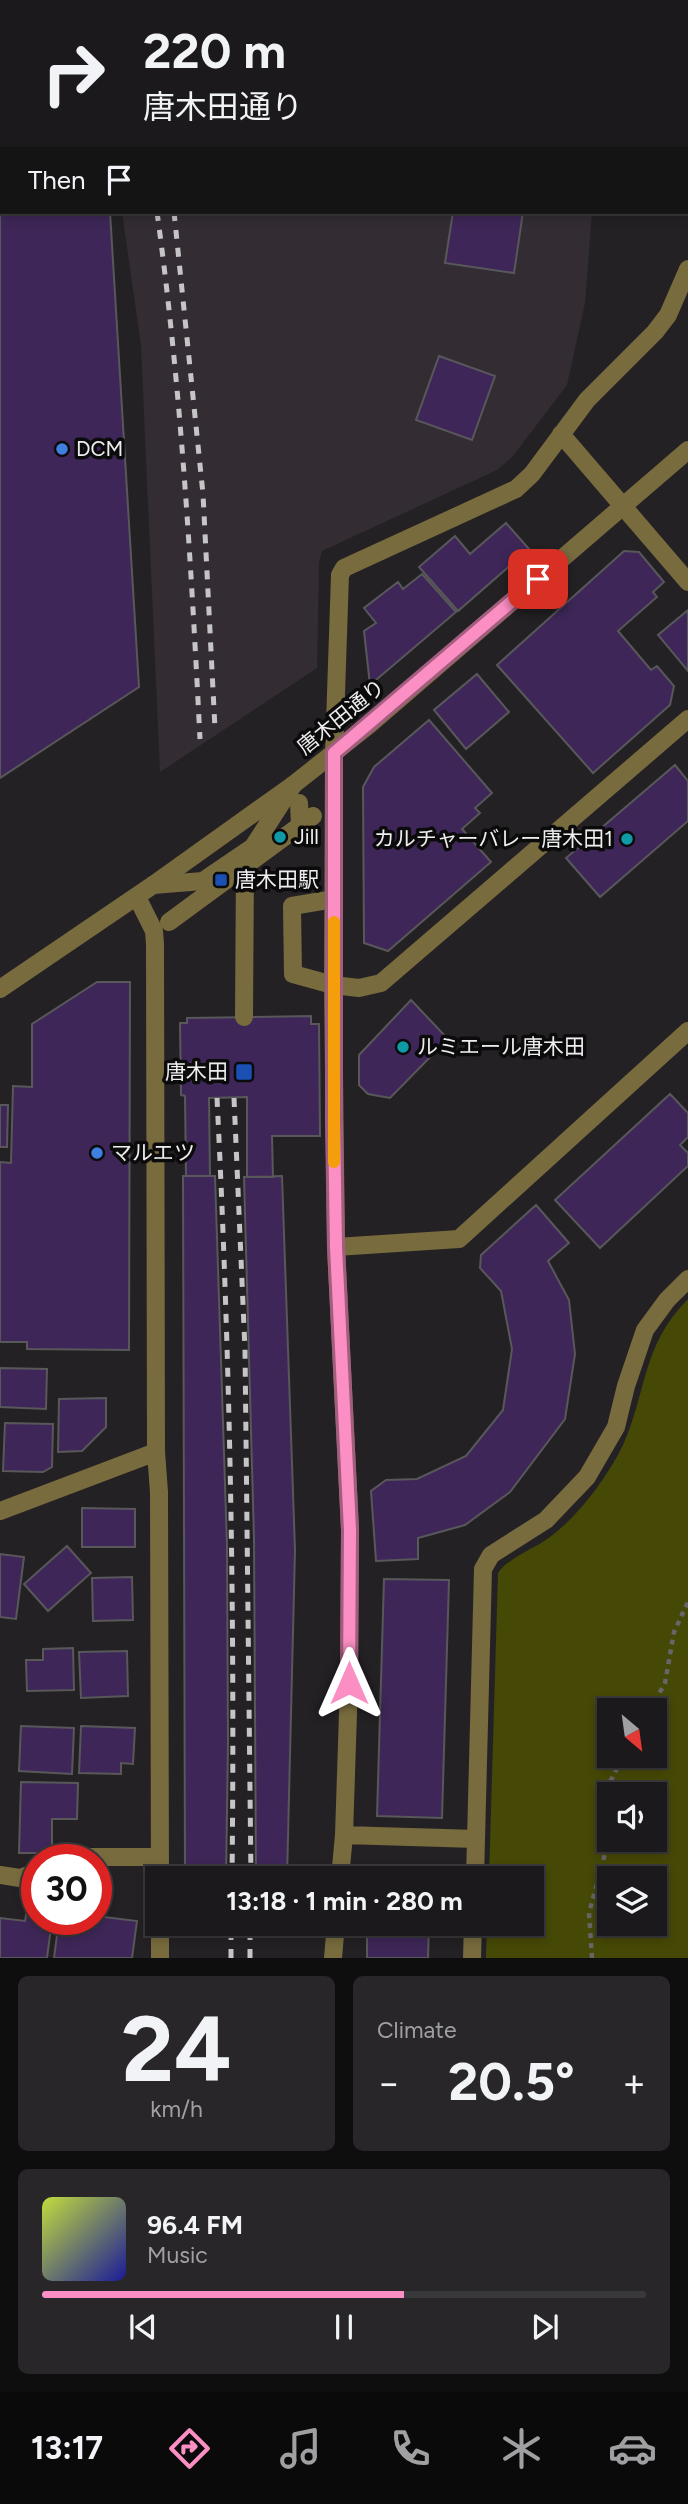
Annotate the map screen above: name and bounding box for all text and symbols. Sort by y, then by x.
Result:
text: 220 m [143,21,286,80]
icon: right [28,28,119,119]
text: 唐木田通り [143,88,303,126]
icon: arrive [100,161,138,199]
text: Then [28,164,86,196]
place label: DCM [76,436,123,461]
marker: DCM [54,441,70,457]
pin [508,549,568,609]
icon: arrive [519,560,557,598]
street label: 唐木田通り [292,674,389,759]
place label: Jill [294,824,319,849]
place label: カルチャーバレー唐木田1 [374,826,613,851]
marker: Jill [272,829,288,845]
marker: カルチャーバレー唐木田1 [619,831,635,847]
place label: 唐木田駅 [235,867,319,892]
marker: 唐木田駅 [213,872,229,888]
place label: ルミエール唐木田 [417,1034,585,1059]
marker: ルミエール唐木田 [395,1039,411,1055]
place label: 唐木田 [165,1059,228,1084]
marker: 唐木田 [234,1062,254,1082]
place label: マルエツ [111,1140,195,1165]
marker: マルエツ [89,1145,105,1161]
position arrow [312,1646,386,1720]
north arrow [597,1698,667,1768]
map controls [597,1698,667,1936]
button: sound [597,1782,667,1852]
speed limit sign: 30 [21,1844,112,1935]
button: layers [597,1866,667,1936]
text: 13:18 · 1 min · 280 m [226,1885,463,1917]
text: 24 [121,1995,232,2104]
text: Climate [377,2016,456,2044]
text: 20.5° [448,2051,575,2113]
text: − [377,2060,401,2106]
text: + [622,2060,646,2106]
text: km/h [150,2095,203,2123]
text: 96.4 FM [147,2209,243,2241]
text: Music [147,2241,208,2269]
icon: previous [124,2308,162,2346]
icon: pause [325,2308,363,2346]
icon: next [526,2308,564,2346]
icon: directions [165,2424,214,2473]
icon: music [276,2424,325,2473]
icon: phone [386,2424,435,2473]
icon: climate [497,2424,546,2473]
icon: car [608,2424,657,2473]
text: 13:17 [31,2429,103,2467]

